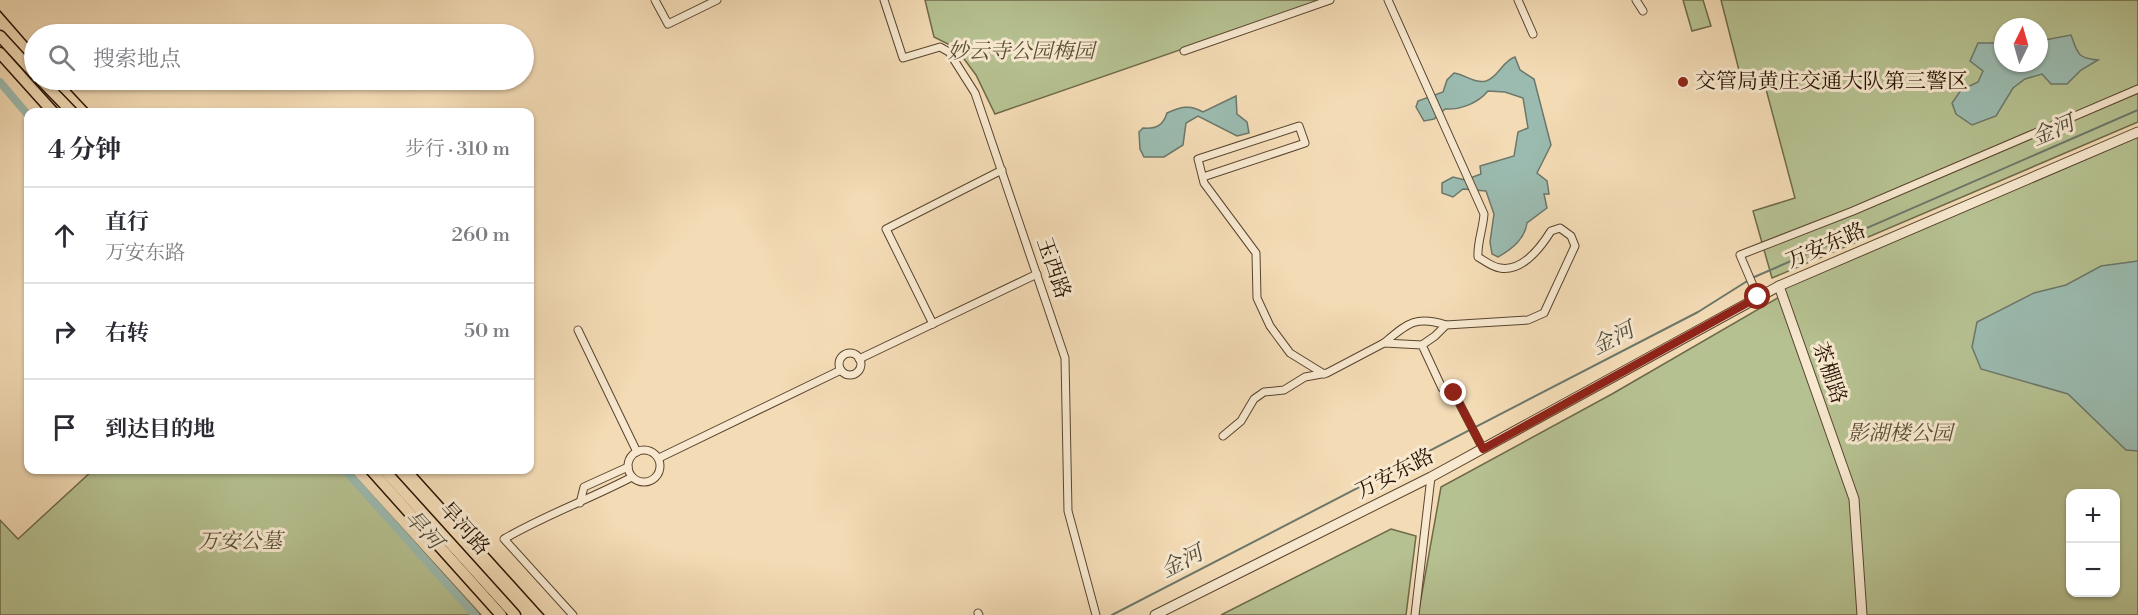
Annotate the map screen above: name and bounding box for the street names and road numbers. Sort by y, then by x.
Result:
street label: 万安东路 [1782,218,1870,274]
street label: 玉西路 [1030,234,1076,302]
street label: 茶棚路 [1806,339,1852,407]
street label: 万安东路 [1352,443,1438,505]
street label: 旱河路 [433,497,495,561]

